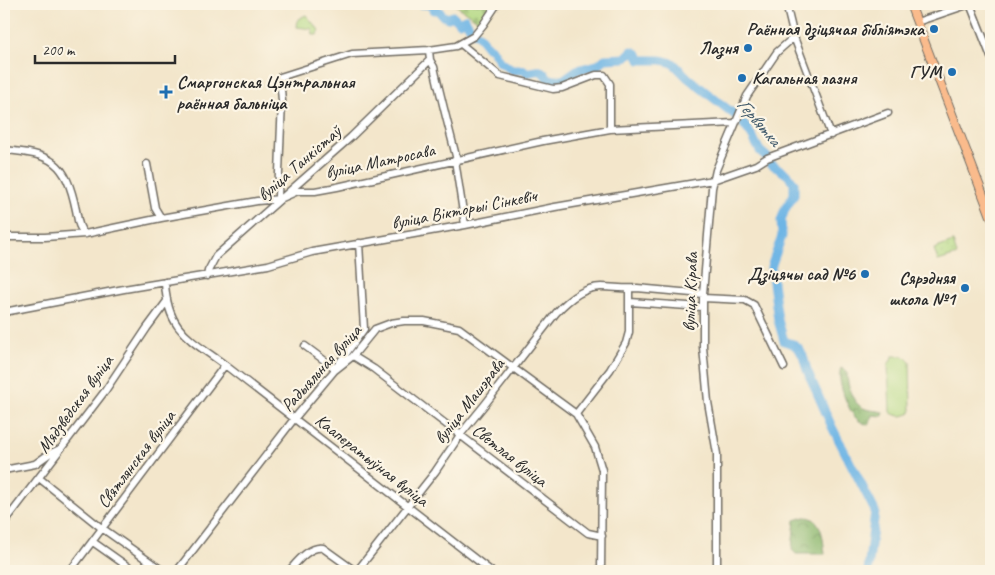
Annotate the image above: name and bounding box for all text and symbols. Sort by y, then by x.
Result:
place label: Раённая дзіцячая бібліятэка [747,18,926,41]
marker: Раённая дзіцячая бібліятэка [928,23,940,35]
scale bar [35,32,175,64]
place label: Лазня [699,37,740,60]
text: 200 m [42,41,76,60]
marker: Лазня [742,42,754,54]
place label: ГУМ [910,61,943,83]
marker: ГУМ [946,66,958,78]
place label: Кагальная лазня [752,67,857,89]
place label: Смаргонская Цэнтральная раённая бальніца [177,71,356,114]
marker: Кагальная лазня [736,72,748,84]
marker: Смаргонская Цэнтральная раённая бальніца [159,85,173,99]
water label: Гервятка [731,93,788,153]
street label: вуліца Танкістаў [252,120,347,205]
street label: вуліца Матросава [324,138,438,183]
street label: вуліца Вікторыі Сінкевіч [390,184,540,234]
street label: вуліца Кірава [678,250,702,332]
place label: Дзіцячы сад №6 [748,263,857,286]
place label: Сярэдняя школа №1 [889,267,957,310]
marker: Дзіцячы сад №6 [859,268,871,280]
marker: Сярэдняя школа №1 [959,282,971,294]
street label: Радыяльная вуліца [276,319,367,416]
street label: Мядзведская вуліца [32,350,119,458]
street label: вуліца Машэрава [429,353,510,448]
street label: Святлянская вуліца [92,405,181,512]
street label: Кааператыўная вуліца [311,409,434,512]
street label: Светлая вуліца [468,419,553,492]

